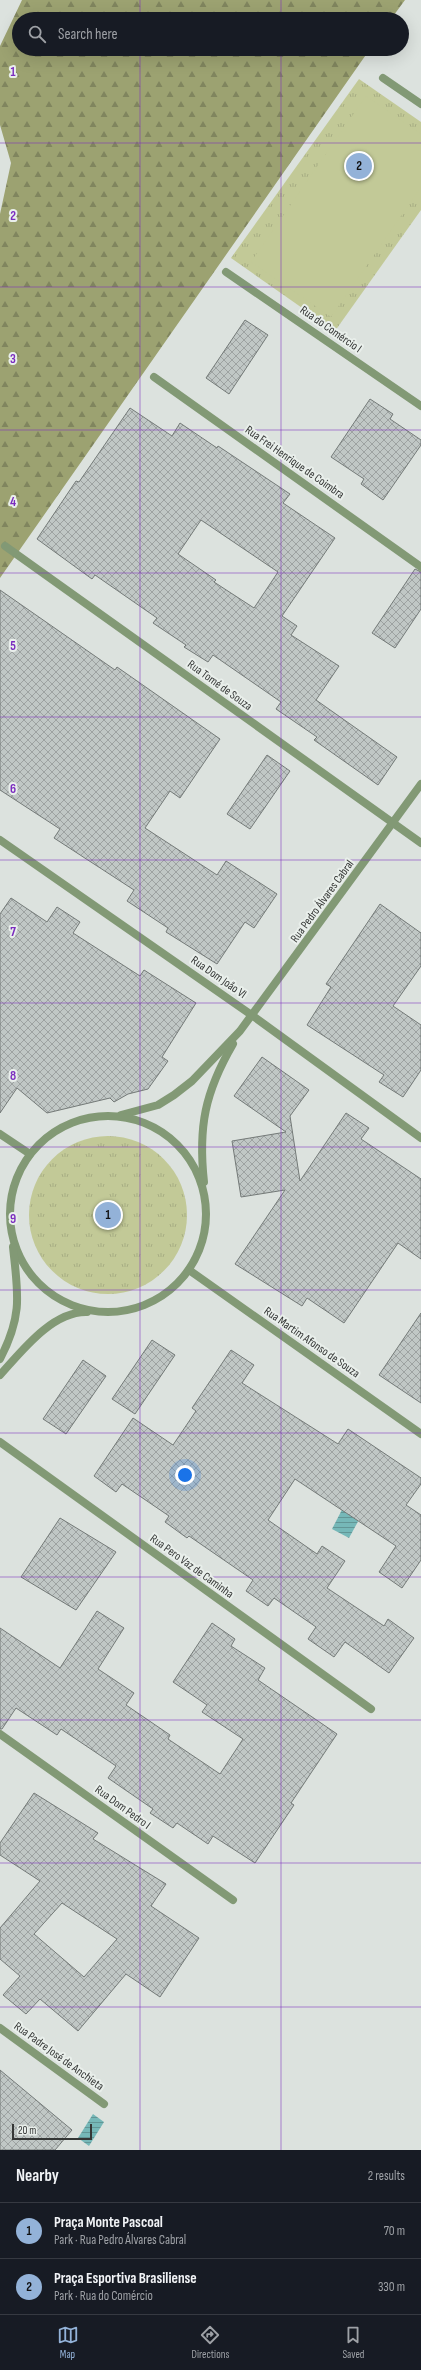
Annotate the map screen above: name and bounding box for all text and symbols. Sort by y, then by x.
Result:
search box [12,12,409,56]
icon: search [26,23,48,45]
text: Search here [58,25,118,44]
text: 1 [10,64,16,80]
pin: 2 [346,151,372,181]
text: 2 [10,208,16,224]
street label: Rua do Comércio I [297,303,364,356]
text: 3 [10,351,16,367]
street label: Rua Frei Henrique de Coimbra [242,423,347,502]
text: 4 [10,494,16,510]
text: 5 [10,638,16,654]
street label: Rua Tomé de Souza [184,657,255,714]
text: 6 [10,781,16,797]
street label: Rua Pedro Álvares Cabral [287,857,357,945]
text: 7 [10,924,16,940]
street label: Rua Dom Joåo VI [188,953,249,1002]
text: 8 [10,1068,16,1084]
pin: 1 [95,1200,121,1230]
text: 9 [10,1211,16,1227]
street label: Rua Martim Afonso de Souza [261,1304,363,1381]
your location [175,1465,195,1485]
street label: Rua Pero Vaz de Caminha [147,1531,237,1602]
street label: Rua Dom Pedro I [92,1782,153,1833]
street label: Rua Padre José de Anchieta [11,2019,107,2094]
scale bar [12,2122,92,2141]
text: 20 m [18,2124,36,2137]
text: Nearby [16,2166,59,2186]
text: 2 results [368,2168,405,2184]
text: Praça Monte Pascoal [54,2213,163,2232]
text: 1 [26,2223,32,2239]
text: 70 m [384,2223,405,2239]
text: Park · Rua Pedro Álvares Cabral [54,2232,186,2248]
text: Praça Esportiva Brasiliense [54,2269,197,2288]
text: 2 [26,2279,32,2295]
text: 330 m [378,2279,405,2295]
text: Park · Rua do Comércio [54,2288,153,2304]
tab: Map [57,2324,79,2361]
tab: Directions [192,2324,229,2361]
tab: Saved [342,2324,364,2361]

